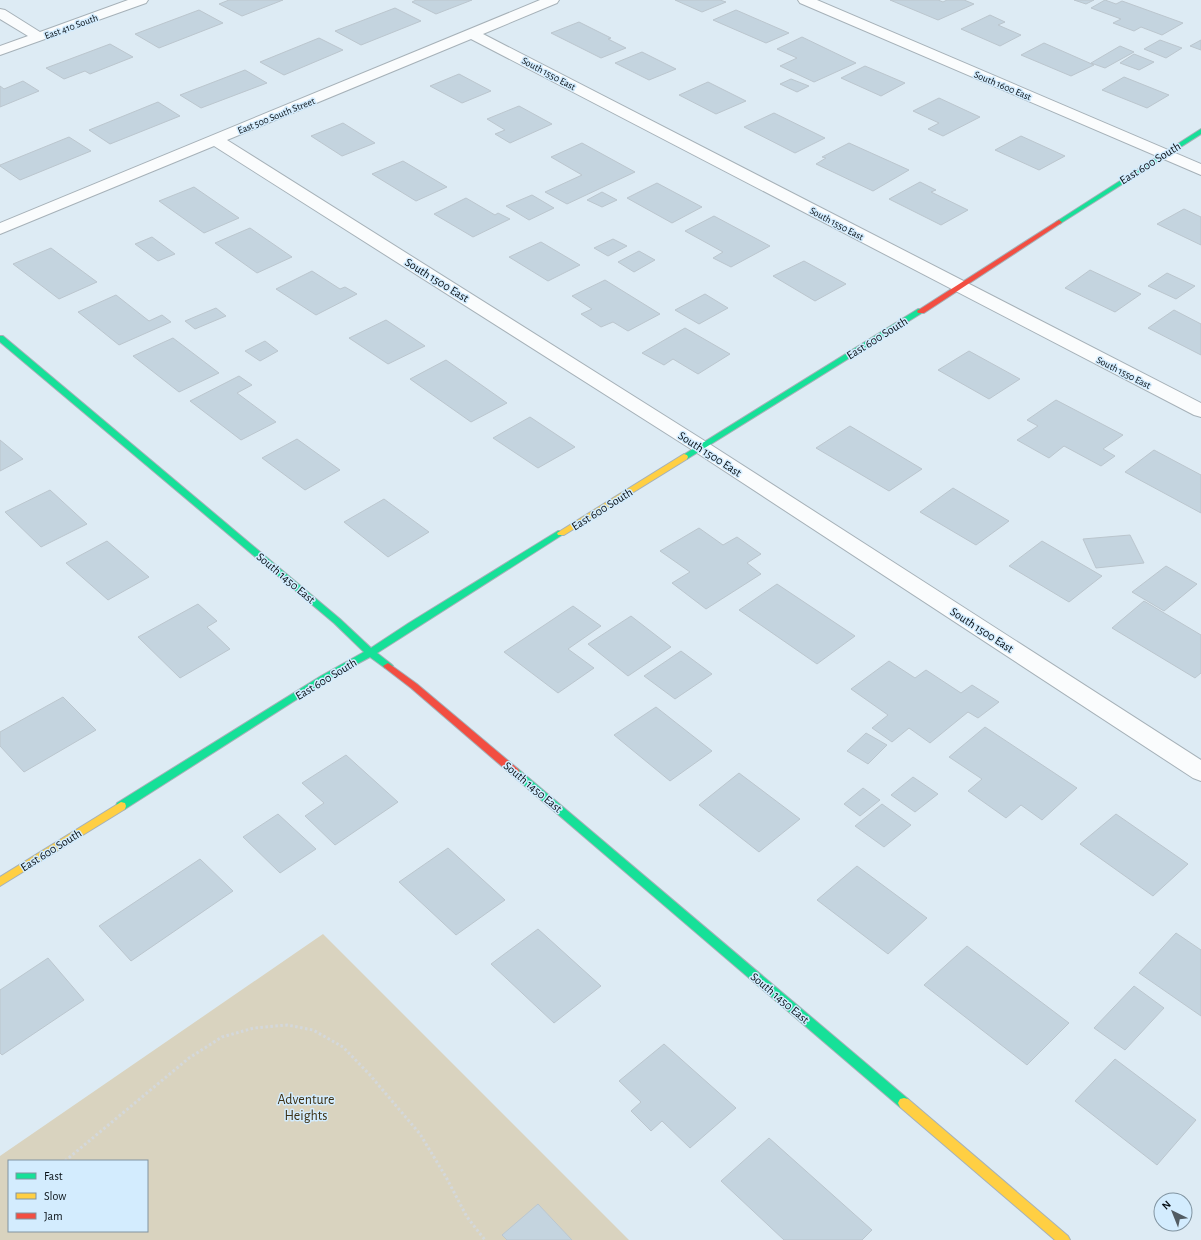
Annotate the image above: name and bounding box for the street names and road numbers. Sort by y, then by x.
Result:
street label: East 410 South [43,13,99,41]
street label: South 1550 East [520,56,578,93]
street label: South 1600 East [973,69,1033,103]
street label: East 500 South Street [236,96,317,136]
street label: East 600 South [1118,140,1182,186]
street label: South 1550 East [808,206,866,243]
street label: South 1500 East [403,256,471,304]
street label: East 600 South [845,315,909,361]
street label: South 1550 East [1095,355,1153,391]
street label: South 1500 East [676,429,744,479]
street label: East 600 South [570,486,634,532]
street label: South 1450 East [255,550,318,606]
street label: South 1500 East [948,605,1016,655]
street label: East 600 South [293,656,359,702]
street label: South 1450 East [502,759,565,815]
street label: East 600 South [19,827,83,873]
street label: South 1450 East [749,970,812,1026]

